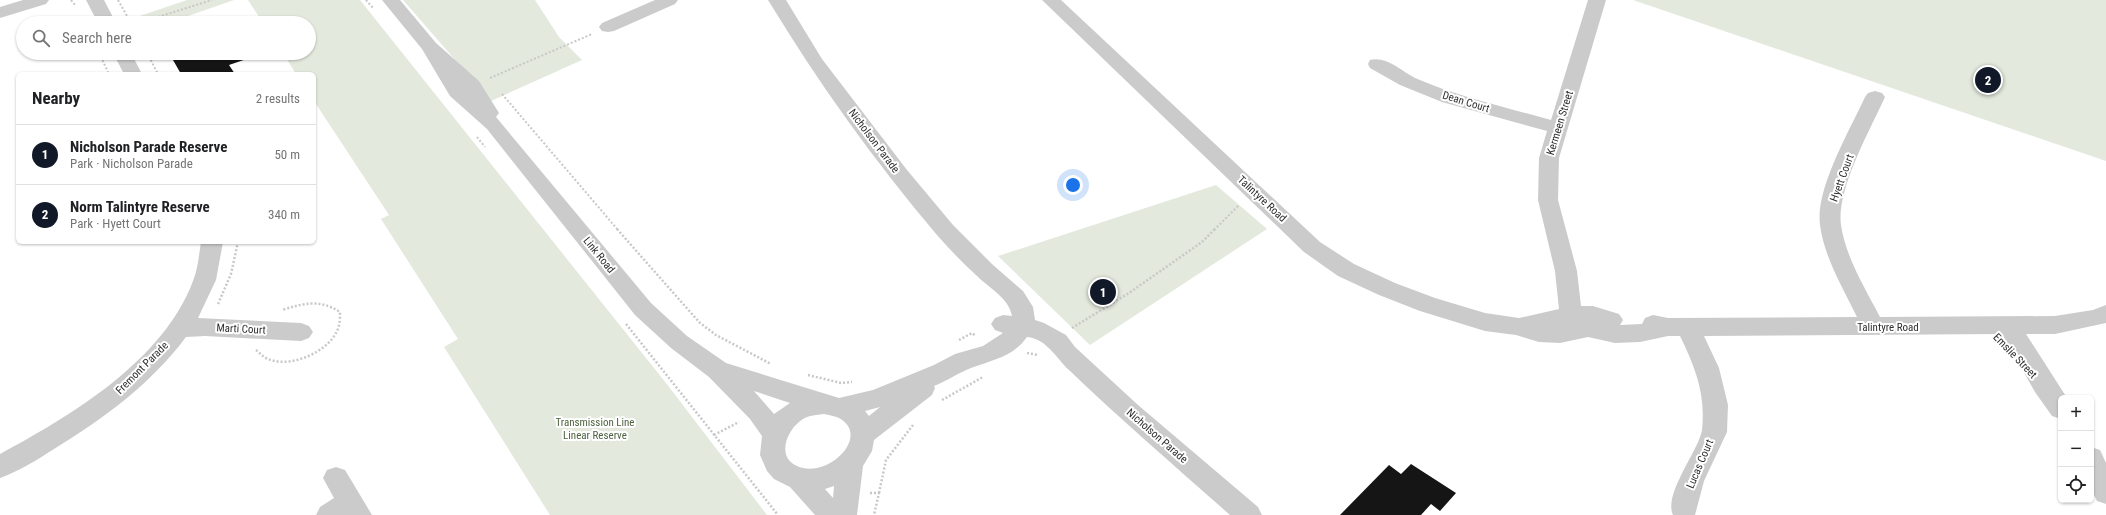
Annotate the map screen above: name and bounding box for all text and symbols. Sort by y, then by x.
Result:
search box [16,16,316,60]
icon: search [30,27,52,49]
text: Search here [62,29,132,47]
pin: 2 [1975,65,2001,95]
text: Nearby [32,88,80,108]
street label: Dean Court [1441,89,1491,115]
street label: Kermeen Street [1544,89,1576,157]
text: 2 results [256,91,300,106]
street label: Nicholson Parade [846,107,902,175]
text: Nicholson Parade Reserve [70,138,227,156]
text: 1 [42,147,48,162]
text: 50 m [274,147,300,162]
street label: Hyett Court [1827,153,1857,203]
text: Park · Nicholson Parade [70,156,193,171]
street label: Talintyre Road [1235,173,1289,225]
your location [1063,175,1083,195]
text: Norm Talintyre Reserve [70,198,210,216]
text: 2 [42,207,48,222]
text: 340 m [268,207,300,222]
text: Park · Hyett Court [70,216,161,231]
street label: Link Road [581,234,617,276]
pin: 1 [1090,277,1116,307]
street label: Marti Court [216,321,266,337]
street label: Talintyre Road [1857,321,1919,334]
street label: Emslie Street [1990,331,2040,381]
street label: Fremont Parade [113,339,171,397]
map controls [2058,395,2094,503]
button: + [2058,395,2094,431]
street label: Nicholson Parade [1124,406,1190,466]
park label: Transmission Line Linear Reserve [555,416,635,442]
button: − [2058,431,2094,467]
street label: Lucas Court [1684,437,1716,491]
button: locate [2058,467,2094,503]

